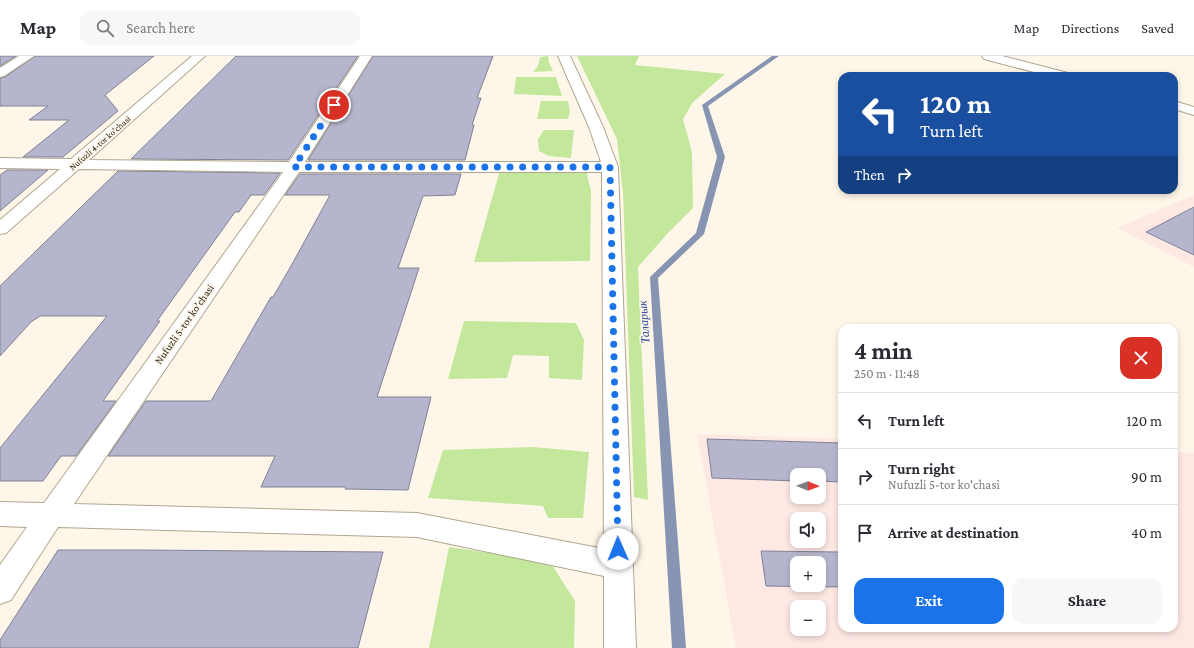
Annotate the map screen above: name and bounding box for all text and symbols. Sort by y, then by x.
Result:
search box [80,10,360,46]
text: Map [20,17,56,38]
icon: search [94,17,116,39]
text: Search here [126,20,195,36]
text: Map [1014,20,1039,36]
text: Directions [1061,20,1119,36]
text: Saved [1141,20,1174,36]
pin [317,88,351,122]
icon: left [854,88,906,140]
text: 120 m [920,88,991,119]
icon: arrive [323,94,345,116]
street label: Nufuzli 4-tor ko'chasi [67,113,133,172]
text: Turn left [920,121,983,141]
icon: right [893,164,915,186]
text: Then [854,167,885,183]
street label: Nufuzli 5-tor ko'chasi [152,282,216,366]
water label: Таларык [635,299,652,344]
text: 4 min [854,337,913,364]
button: close [1120,337,1162,379]
text: 250 m · 11:48 [854,366,920,381]
icon: left [854,410,876,432]
text: Turn left [888,413,944,429]
text: 120 m [1127,413,1162,429]
text: Turn right [888,461,955,477]
icon: right [854,466,876,488]
north arrow [790,468,826,504]
map controls [790,468,826,636]
text: 90 m [1131,469,1162,485]
text: Nufuzli 5-tor ko'chasi [888,477,1000,492]
button: sound [790,512,826,548]
icon: arrive [854,522,876,544]
text: Arrive at destination [888,525,1019,541]
text: 40 m [1131,525,1162,541]
position arrow [597,528,639,570]
button: + [790,556,826,592]
button: Exit [854,578,1004,624]
button: Share [1012,578,1162,624]
button: − [790,600,826,636]

